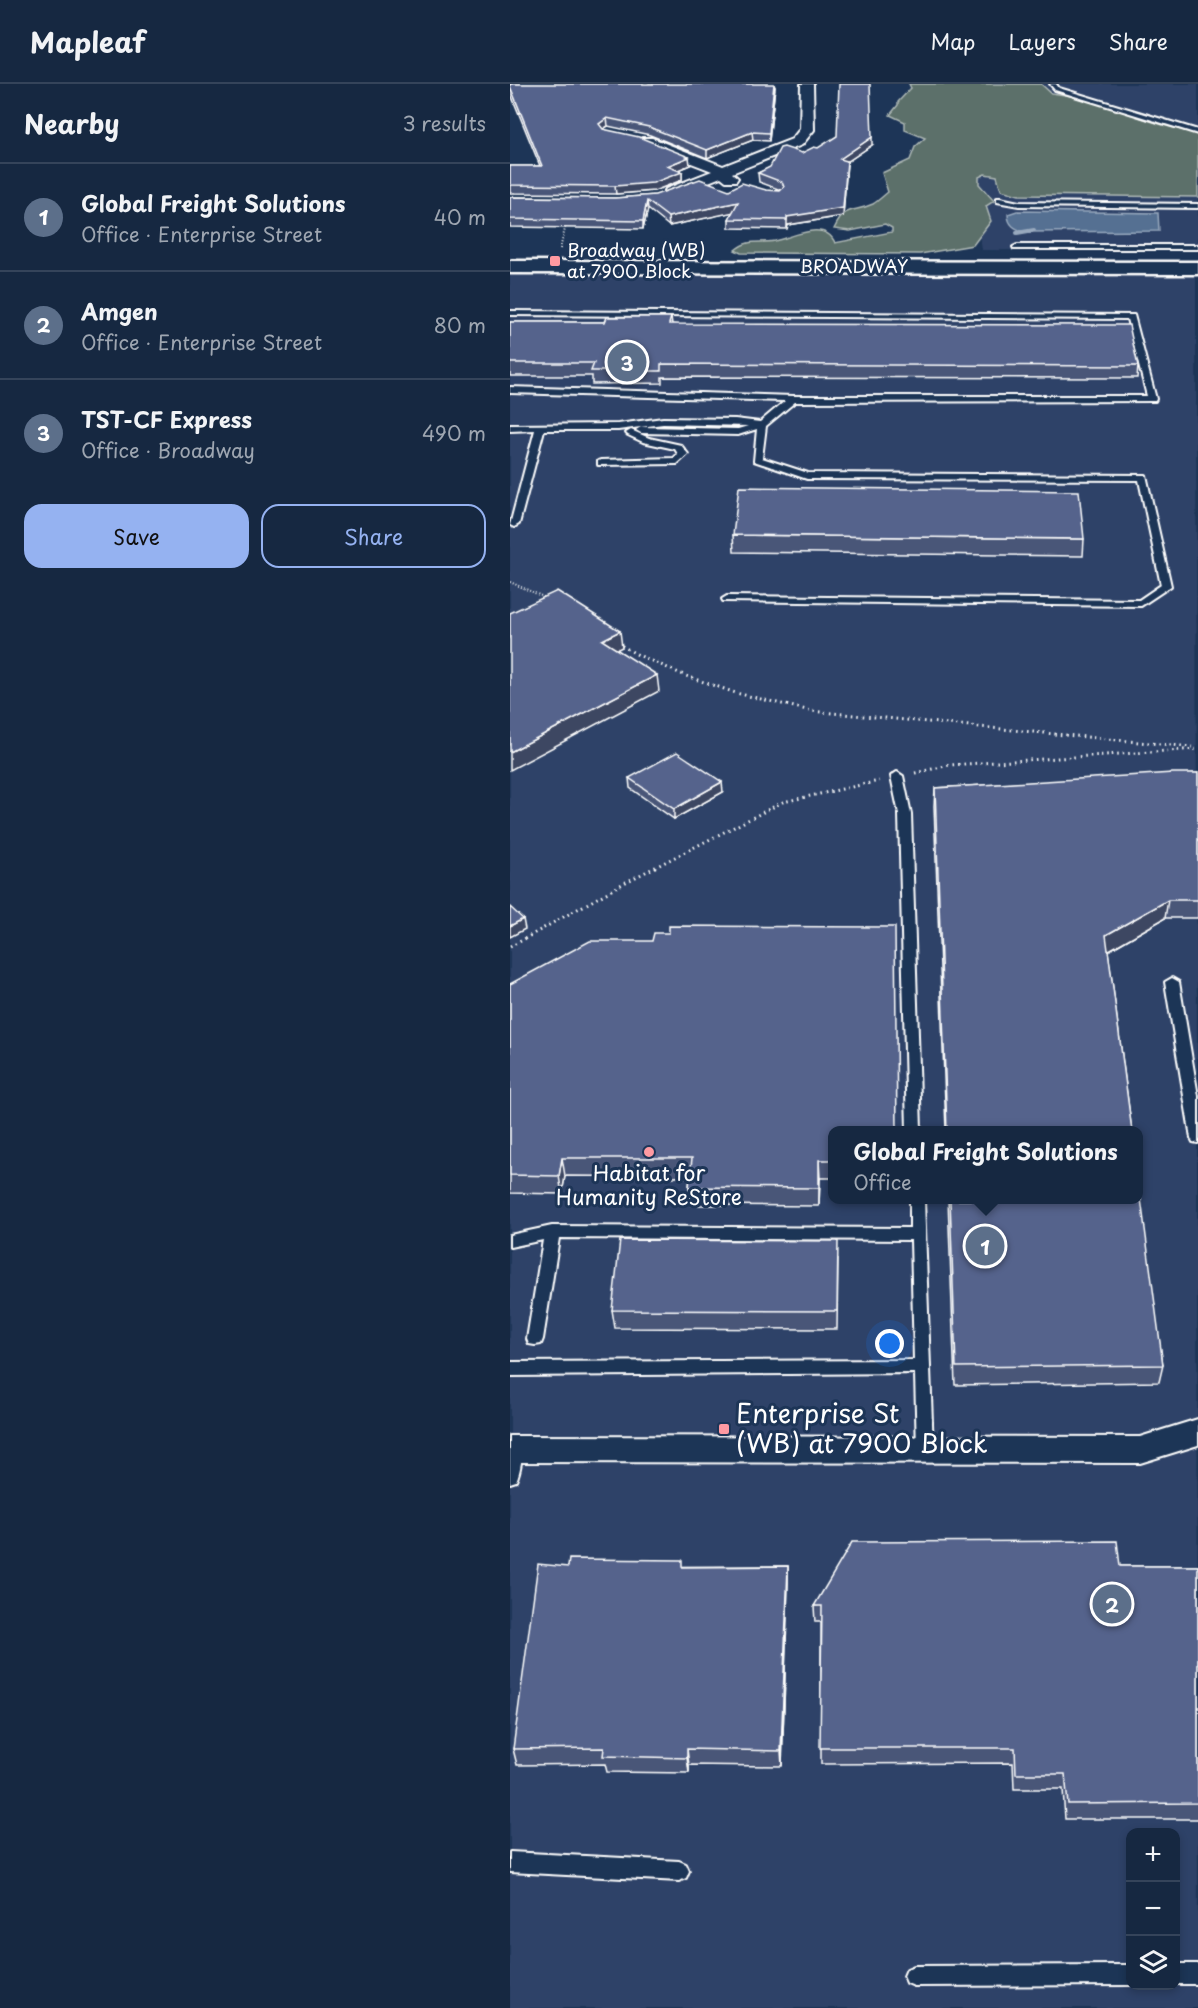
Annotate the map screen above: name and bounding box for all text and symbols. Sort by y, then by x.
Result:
text: Mapleaf [30,20,146,63]
text: Map [931,25,975,57]
text: Layers [1008,25,1076,57]
text: Share [1109,25,1168,57]
text: Nearby [24,104,119,143]
text: 3 results [403,108,486,138]
text: Global Freight Solutions [81,186,346,219]
text: 1 [39,202,48,232]
text: 40 m [434,202,486,232]
text: Office · Enterprise Street [81,219,322,249]
place label: Broadway (WB) at 7900 Block [567,236,706,284]
street label: BROADWAY [800,252,909,279]
marker: Broadway (WB) at 7900 Block [548,254,562,268]
text: Amgen [81,294,158,327]
text: 2 [36,310,51,340]
text: 80 m [434,310,486,340]
text: Office · Enterprise Street [81,327,322,357]
pin: 3 [608,340,646,384]
text: TST-CF Express [81,402,252,435]
text: 3 [37,418,50,448]
text: 490 m [422,418,486,448]
text: Office · Broadway [81,435,255,465]
button: Save [24,504,249,568]
button: Share [261,504,486,568]
popup [828,1126,1143,1204]
text: Global Freight Solutions [853,1134,1118,1167]
marker: Habitat for Humanity ReStore [642,1145,656,1159]
place label: Habitat for Humanity ReStore [556,1156,742,1212]
text: Office [853,1167,912,1197]
pin: 1 [966,1224,1004,1268]
your location [875,1329,904,1358]
place label: Enterprise St (WB) at 7900 Block [736,1393,988,1462]
marker: Enterprise St (WB) at 7900 Block [717,1422,731,1436]
pin: 2 [1092,1582,1132,1627]
map controls [1126,1828,1180,1990]
button: + [1126,1828,1180,1882]
button: − [1126,1882,1180,1936]
button: layers [1126,1936,1180,1990]

